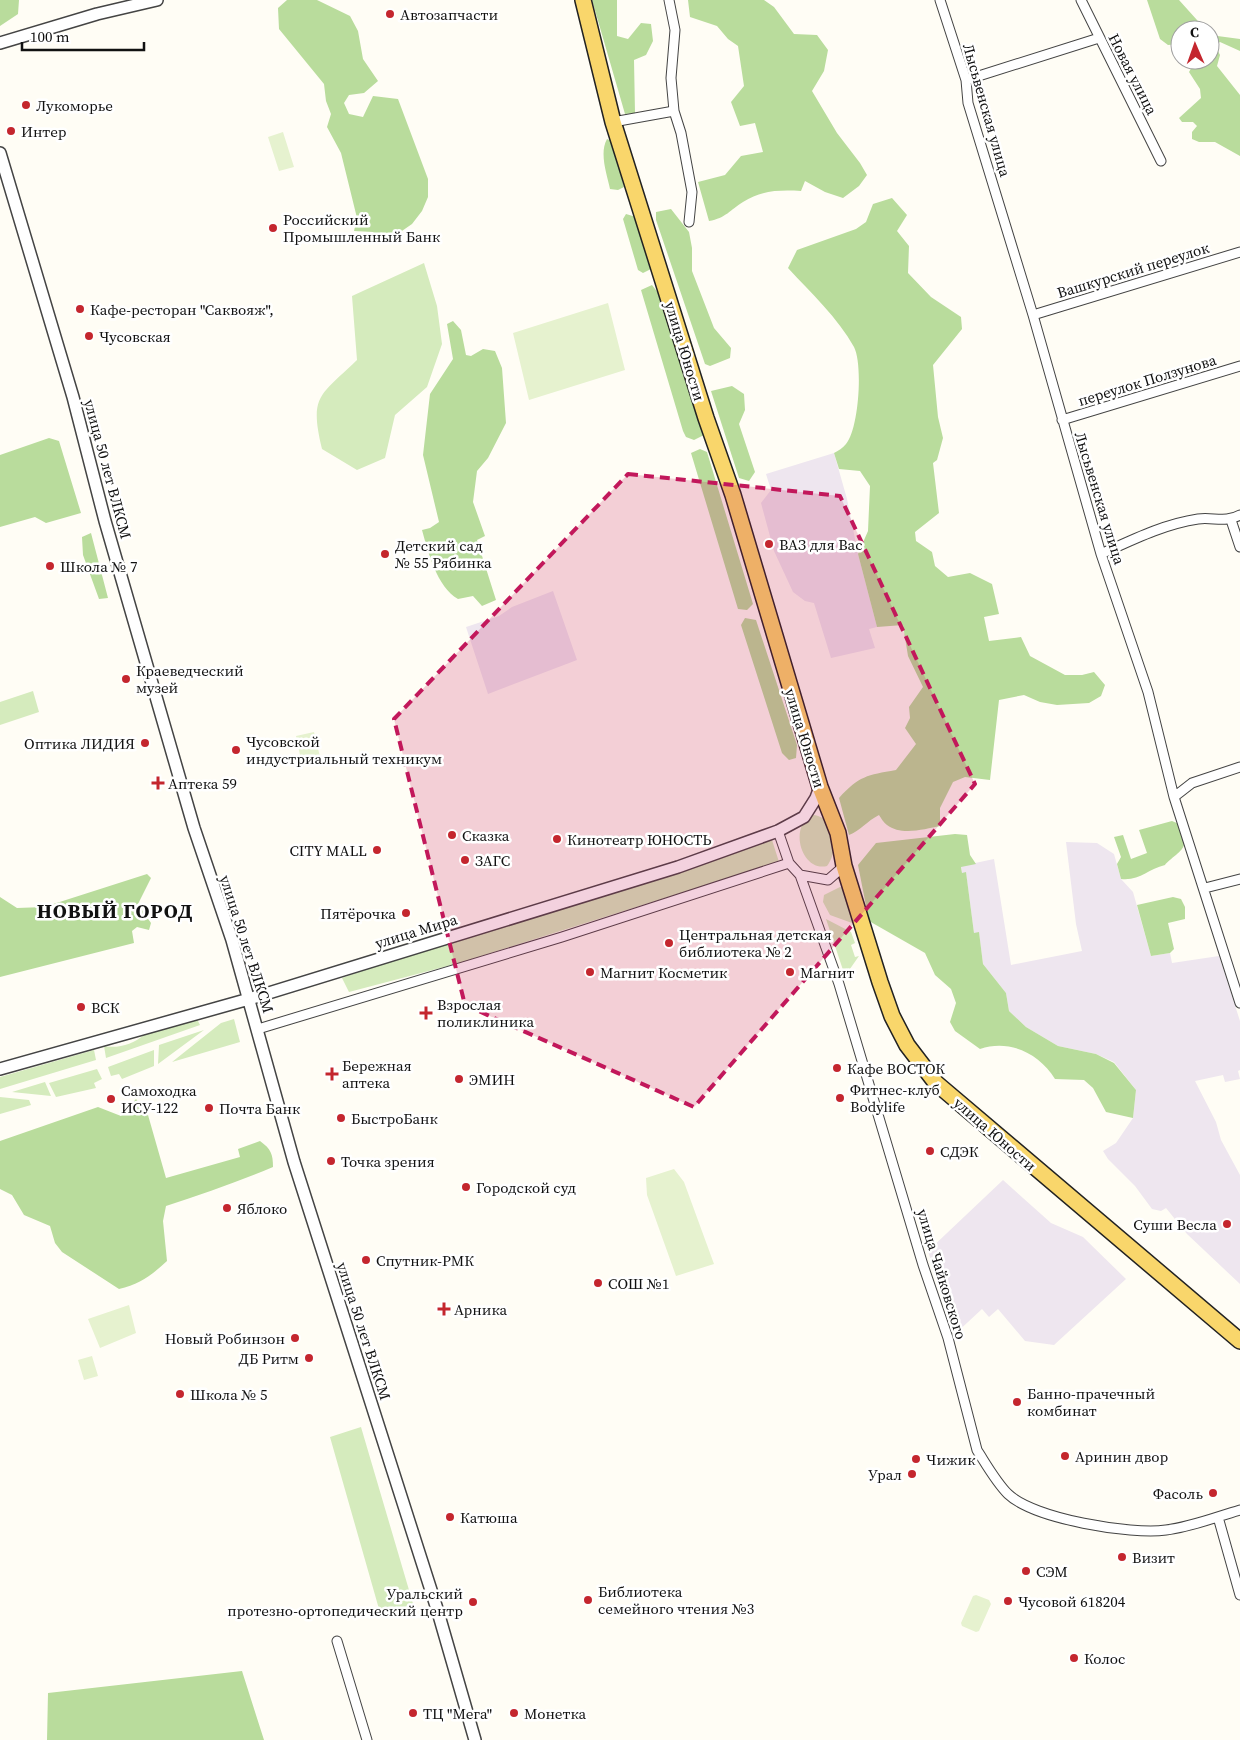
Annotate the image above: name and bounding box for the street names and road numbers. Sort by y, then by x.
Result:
street label: Новая улица [1103,30,1163,119]
street label: Лысьвенская улица [958,41,1016,180]
street label: Вашкурский переулок [1054,237,1212,303]
street label: улица Юности [660,299,710,404]
street label: переулок Ползунова [1075,349,1219,411]
street label: улица 50 лет ВЛКСМ [79,397,137,541]
street label: Лысьвенская улица [1070,429,1130,567]
street label: улица Юности [780,686,830,791]
street label: улица 50 лет ВЛКСМ [215,872,279,1016]
street label: улица Мира [372,908,460,953]
street label: улица Юности [949,1092,1041,1176]
street label: улица Чайковского [912,1206,972,1342]
street label: улица 50 лет ВЛКСМ [332,1259,396,1403]

